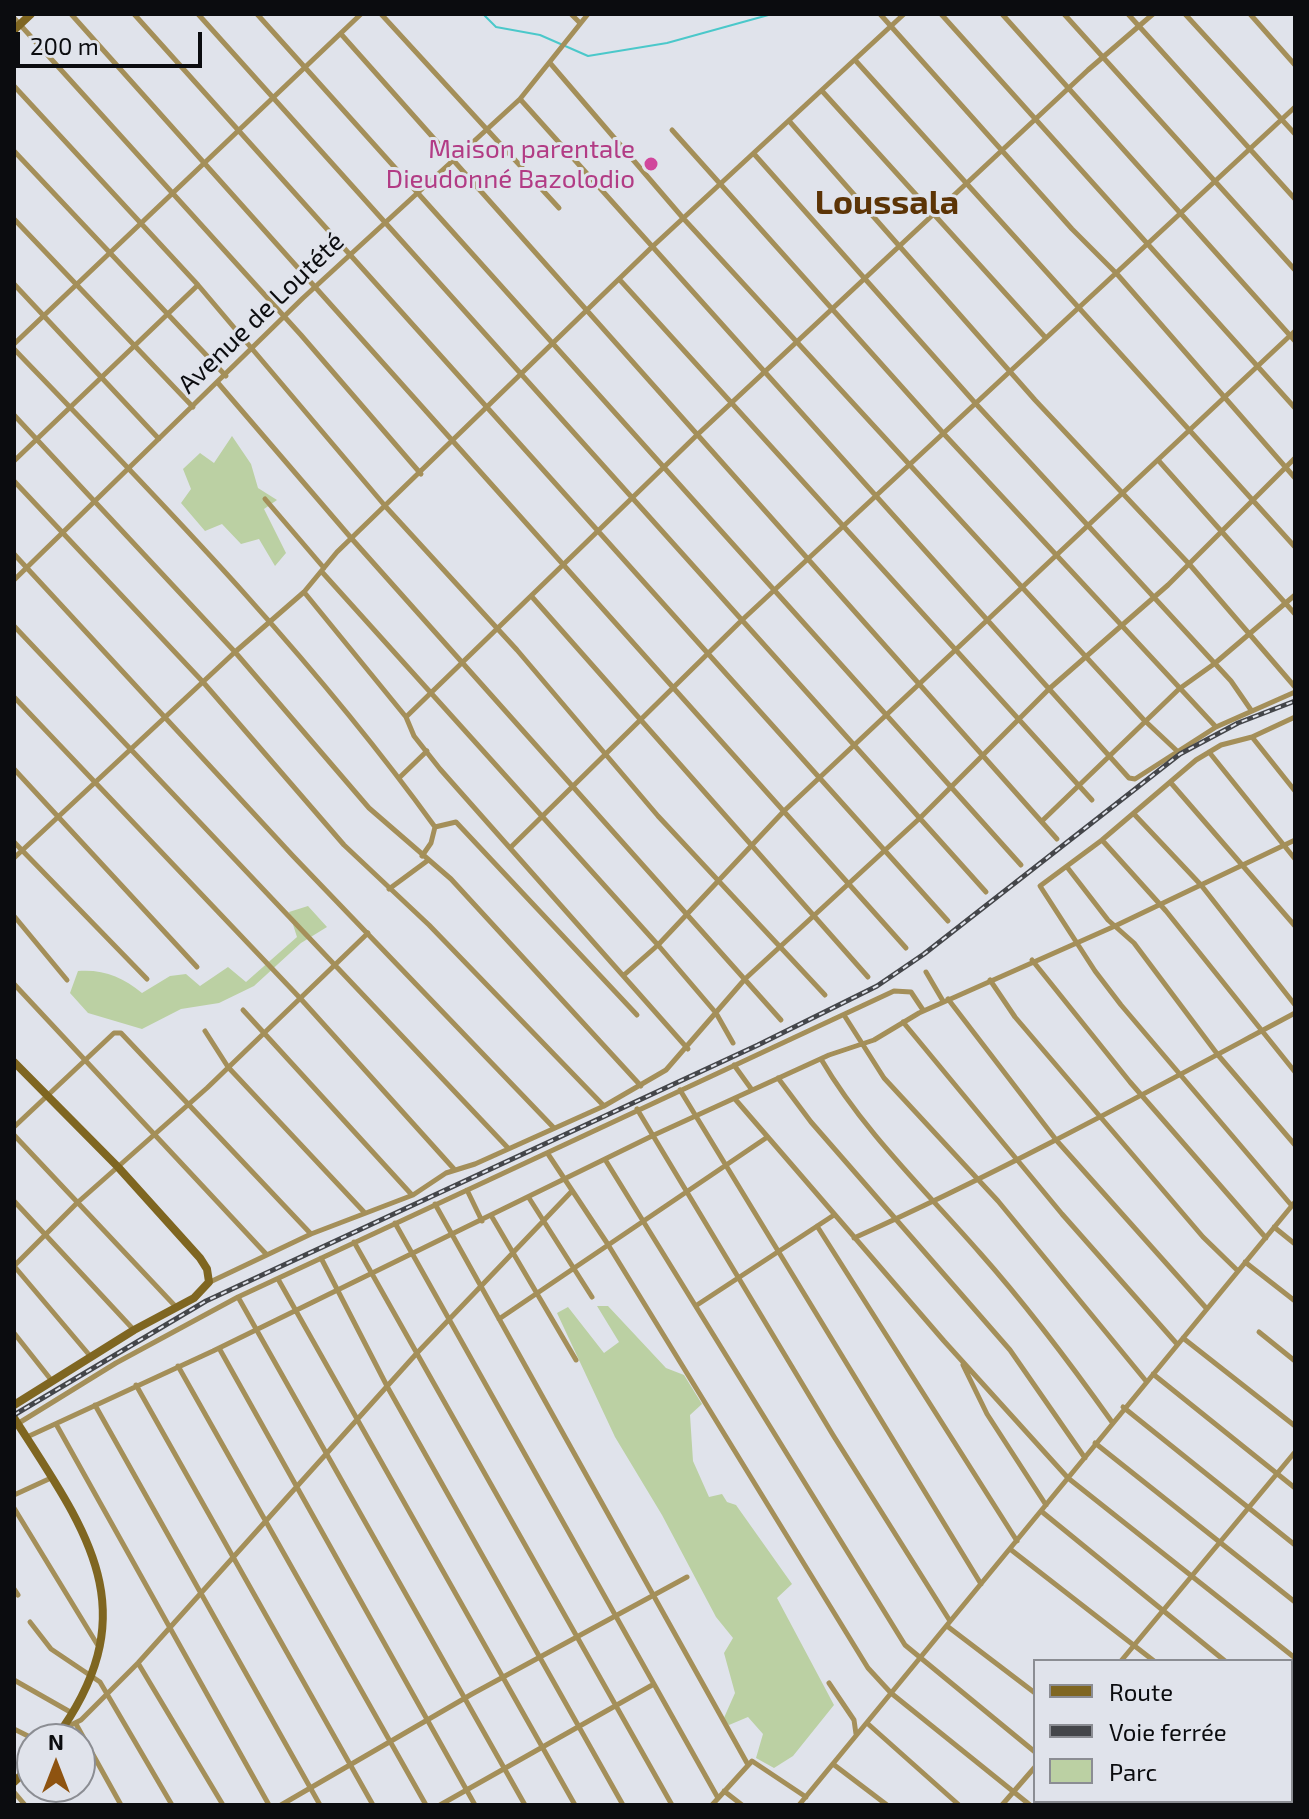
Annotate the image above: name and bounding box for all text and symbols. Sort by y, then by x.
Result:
scale bar [20,16,206,66]
text: 200 m [30,31,99,60]
place label: Maison parentale Dieudonné Bazolodio [386,133,635,194]
marker: Maison parentale Dieudonné Bazolodio [642,155,660,173]
district label: Loussala [815,183,959,223]
street label: Avenue de Loutété [172,226,350,400]
legend [1033,1659,1293,1803]
text: Route [1109,1677,1173,1706]
text: Voie ferrée [1109,1717,1227,1746]
north arrow [16,1723,96,1803]
text: N [48,1728,64,1754]
text: Parc [1109,1757,1157,1786]

